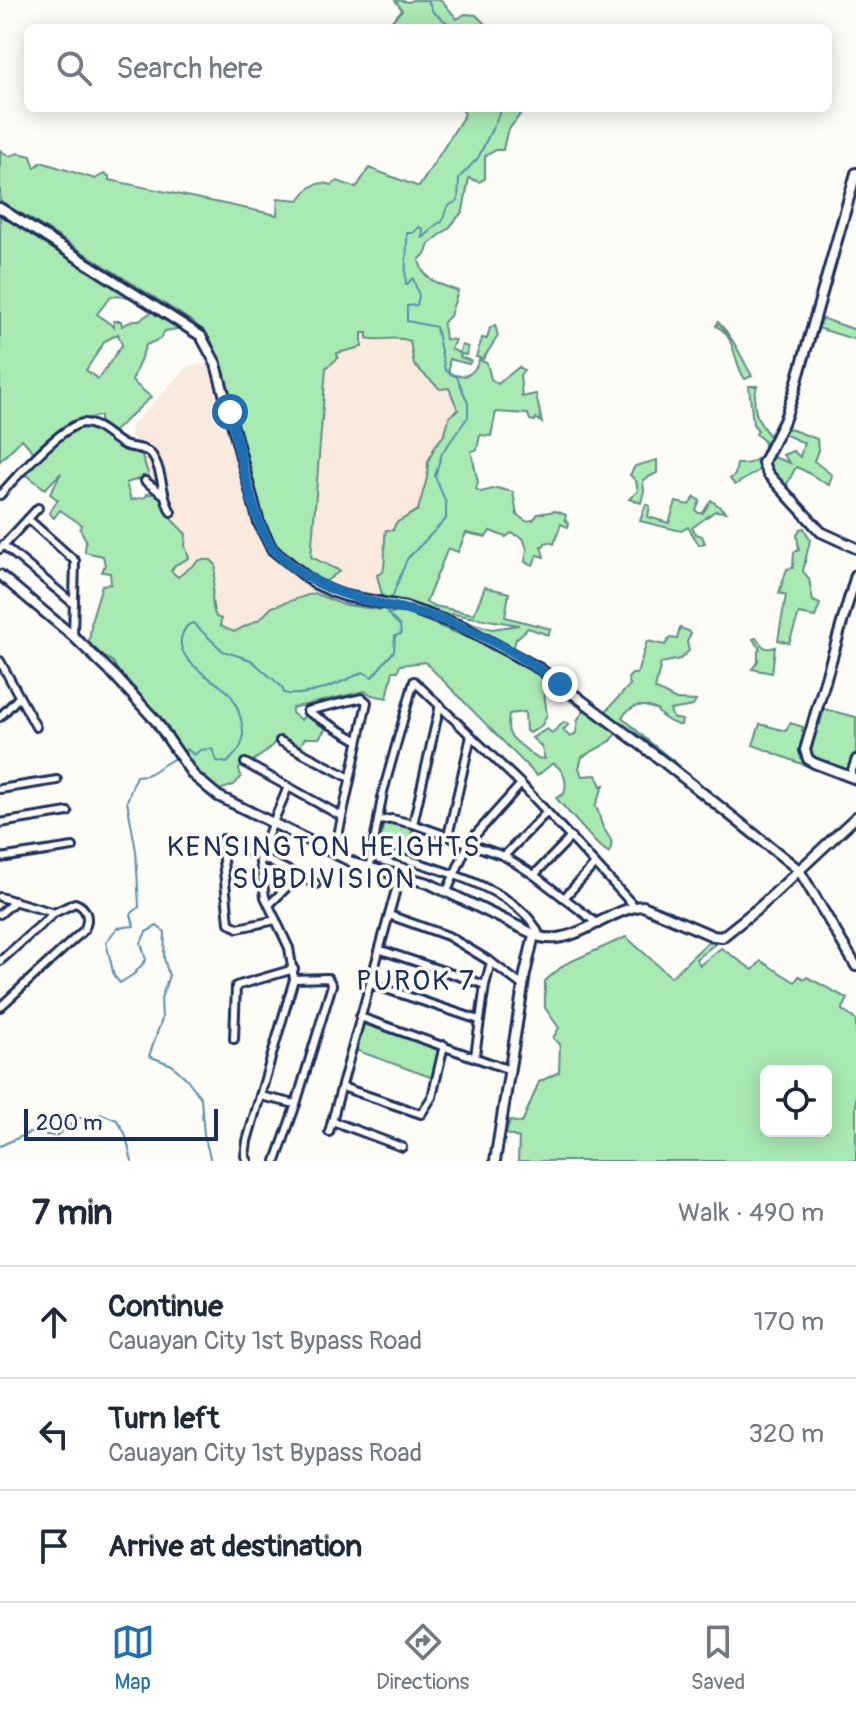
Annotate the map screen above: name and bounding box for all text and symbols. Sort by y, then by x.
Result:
search box [24,24,832,112]
icon: search [52,46,96,90]
text: Search here [116,50,263,87]
route start [212,394,248,430]
route end [542,666,578,702]
district label: KENSINGTON HEIGHTS SUBDIVISION [167,830,481,897]
district label: PUROK 7 [356,964,476,999]
map controls [760,1065,832,1137]
button: locate [760,1065,832,1137]
scale bar [24,1105,218,1141]
text: 200 m [36,1109,103,1137]
text: 7 min [32,1192,113,1235]
text: Walk · 490 m [678,1197,824,1229]
text: Continue [108,1288,223,1325]
icon: ahead [32,1300,76,1344]
text: 170 m [754,1306,824,1338]
text: Cauayan City 1st Bypass Road [108,1325,422,1357]
text: Turn left [108,1400,219,1437]
icon: left [32,1412,76,1456]
text: 320 m [748,1418,824,1450]
text: Cauayan City 1st Bypass Road [108,1437,422,1469]
icon: arrive [32,1524,76,1568]
text: Arrive at destination [108,1528,362,1565]
tab: Map [111,1620,155,1696]
tab: Directions [376,1620,469,1696]
tab: Saved [691,1620,745,1696]

